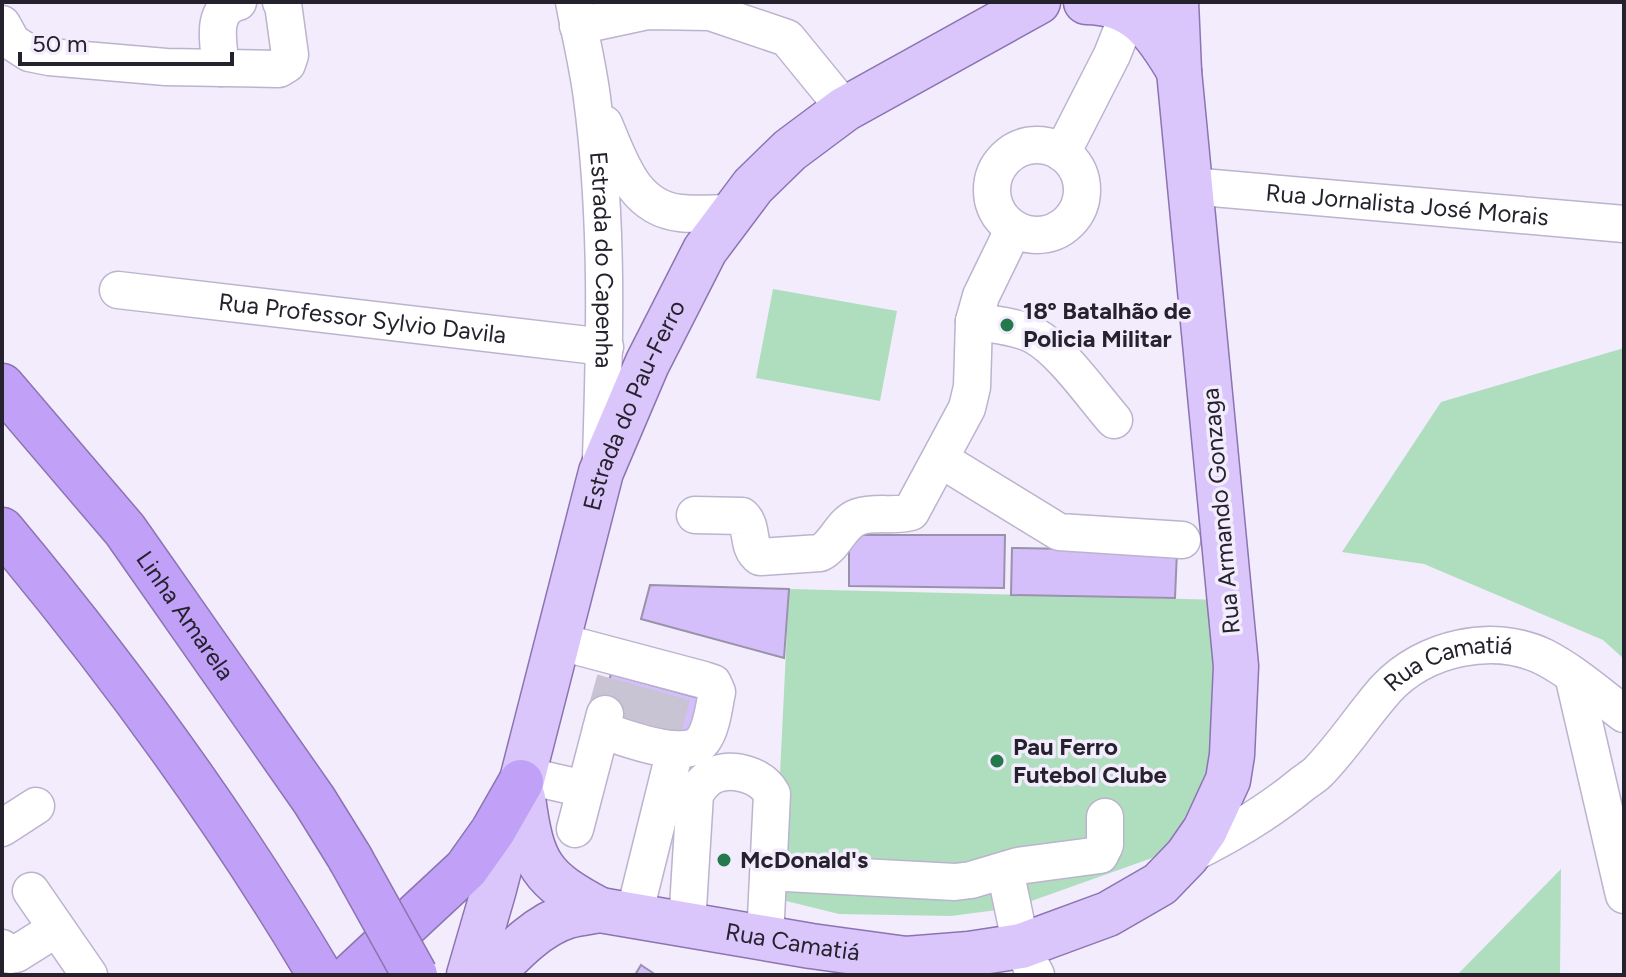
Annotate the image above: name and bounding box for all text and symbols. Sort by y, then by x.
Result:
scale bar [20,16,232,66]
text: 50 m [32,29,88,58]
street label: Estrada do Capenha [584,150,619,369]
street label: Rua Jornalista José Morais [1265,178,1550,231]
street label: Rua Professor Sylvio Davila [217,287,508,349]
street label: Estrada do Pau-Ferro [577,295,691,514]
place label: 18º Batalhão de Policia Militar [1023,296,1191,353]
marker: 18º Batalhão de Policia Militar [998,316,1016,334]
street label: Rua Armando Gonzaga [1195,387,1246,635]
street label: Linha Amarela [130,545,241,685]
street label: Rua Camatiá [1378,630,1514,697]
place label: Pau Ferro Futebol Clube [1013,732,1167,789]
marker: Pau Ferro Futebol Clube [988,752,1006,770]
place label: McDonald's [740,845,868,874]
marker: McDonald's [715,851,733,869]
street label: Rua Camatiá [723,917,862,967]

